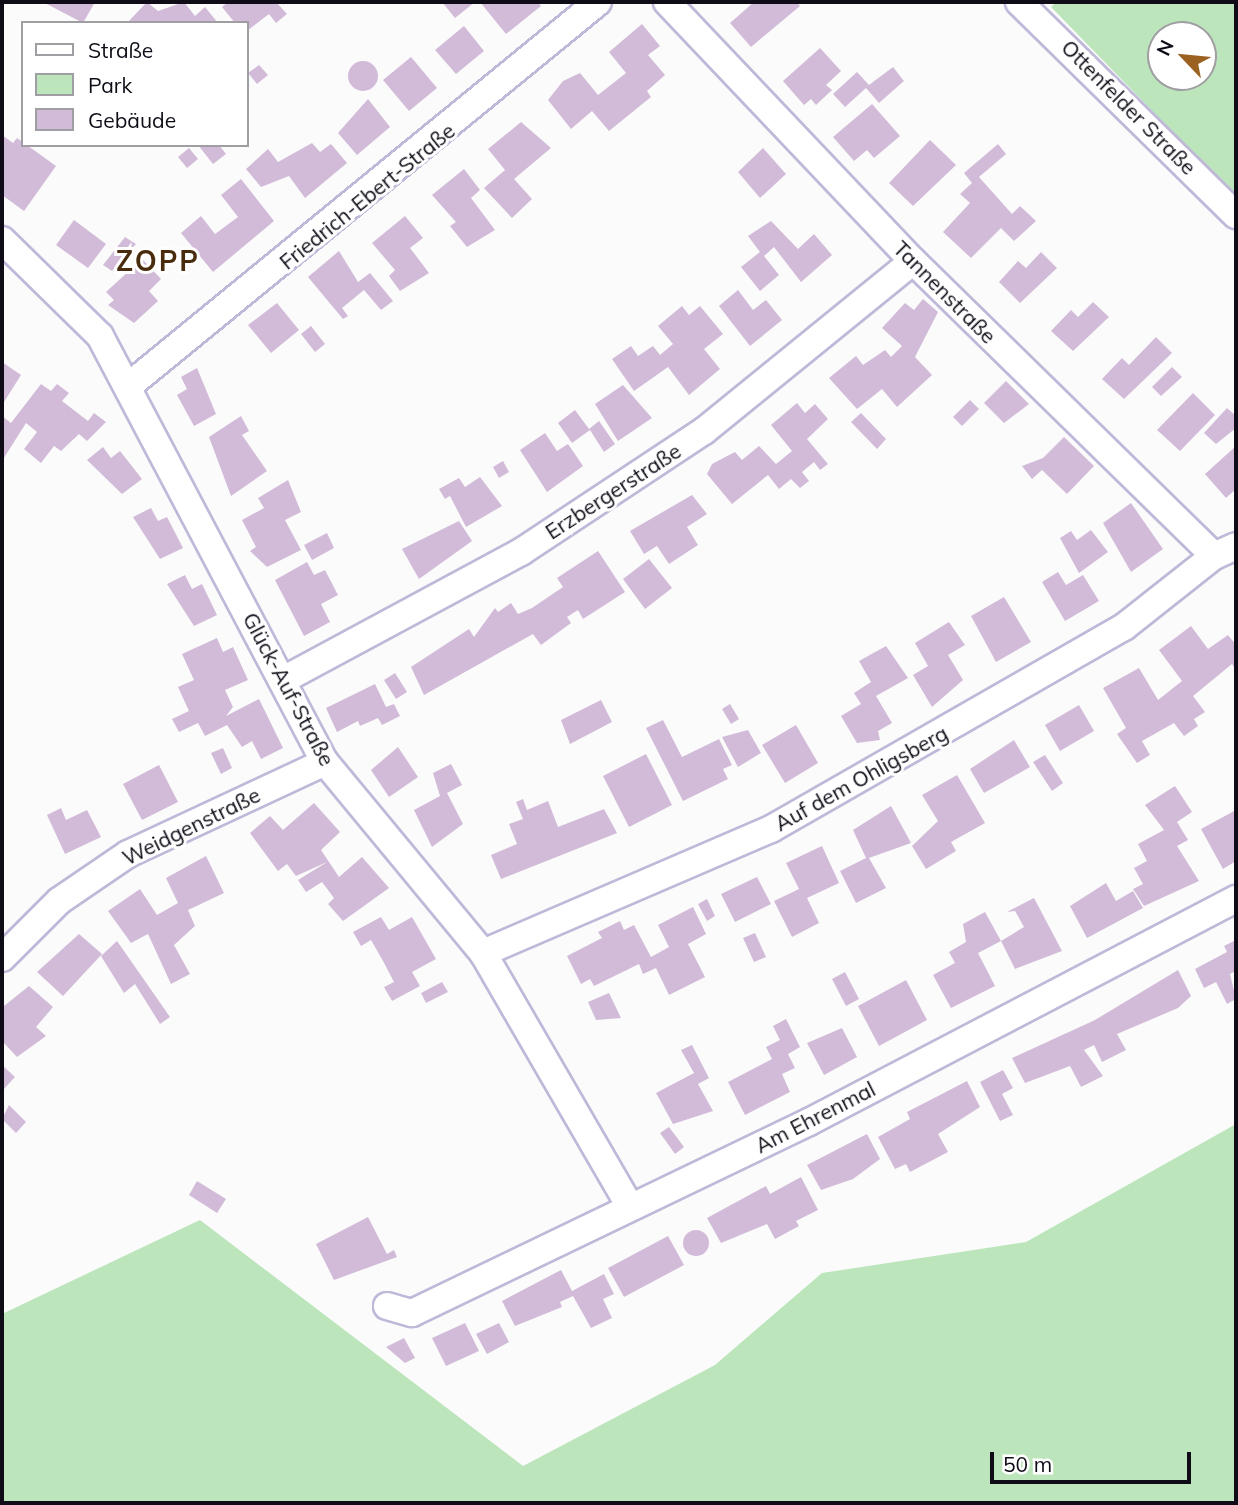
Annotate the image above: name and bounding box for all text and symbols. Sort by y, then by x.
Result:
legend [21,21,248,147]
north arrow [1147,21,1217,91]
street label: Ottenfelder Straße [1056,34,1202,180]
text: N [1151,36,1179,59]
text: Straße [88,37,153,63]
text: Park [88,72,132,98]
text: Gebäude [88,107,176,133]
street label: Friedrich-Ebert-Straße [274,118,460,274]
street label: Tannenstraße [889,236,1001,348]
district label: ZOPP [117,244,199,278]
street label: Erzbergerstraße [540,438,686,544]
street label: Glück-Auf-Straße [238,608,340,770]
street label: Auf dem Ohligsberg [770,720,952,836]
street label: Weidgenstraße [118,782,264,870]
street label: Am Ehrenmal [751,1076,879,1158]
scale bar [993,1438,1194,1482]
text: 50 m [1003,1451,1052,1477]

